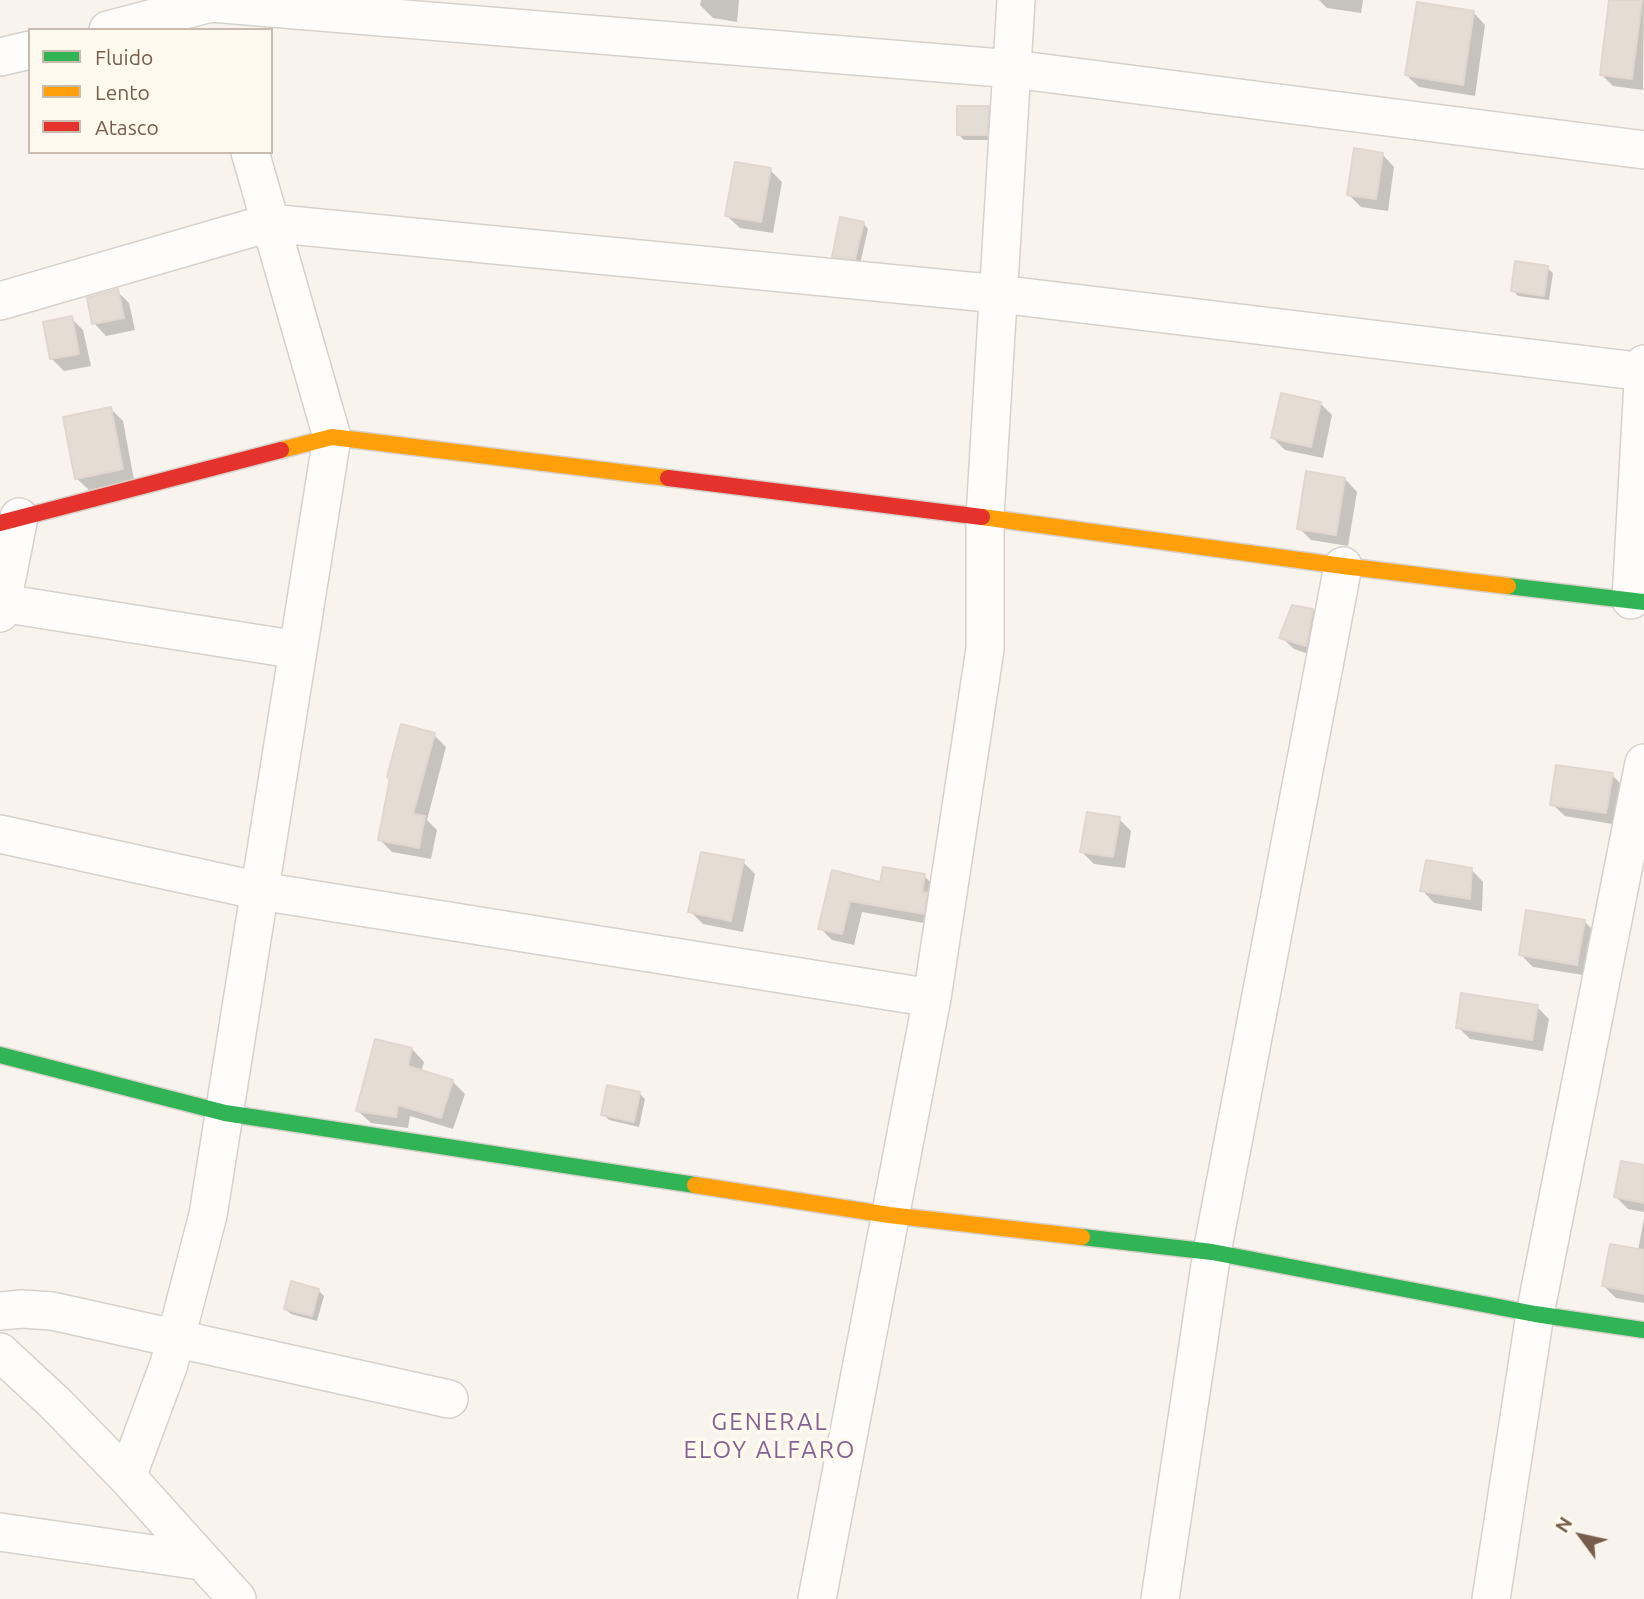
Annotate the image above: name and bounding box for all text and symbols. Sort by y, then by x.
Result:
legend [28,28,273,154]
text: Fluido [95,45,153,69]
text: Lento [95,80,150,104]
text: Atasco [95,115,159,139]
district label: GENERAL ELOY ALFARO [685,1408,855,1464]
north arrow [1546,1501,1616,1571]
text: N [1550,1513,1576,1537]

